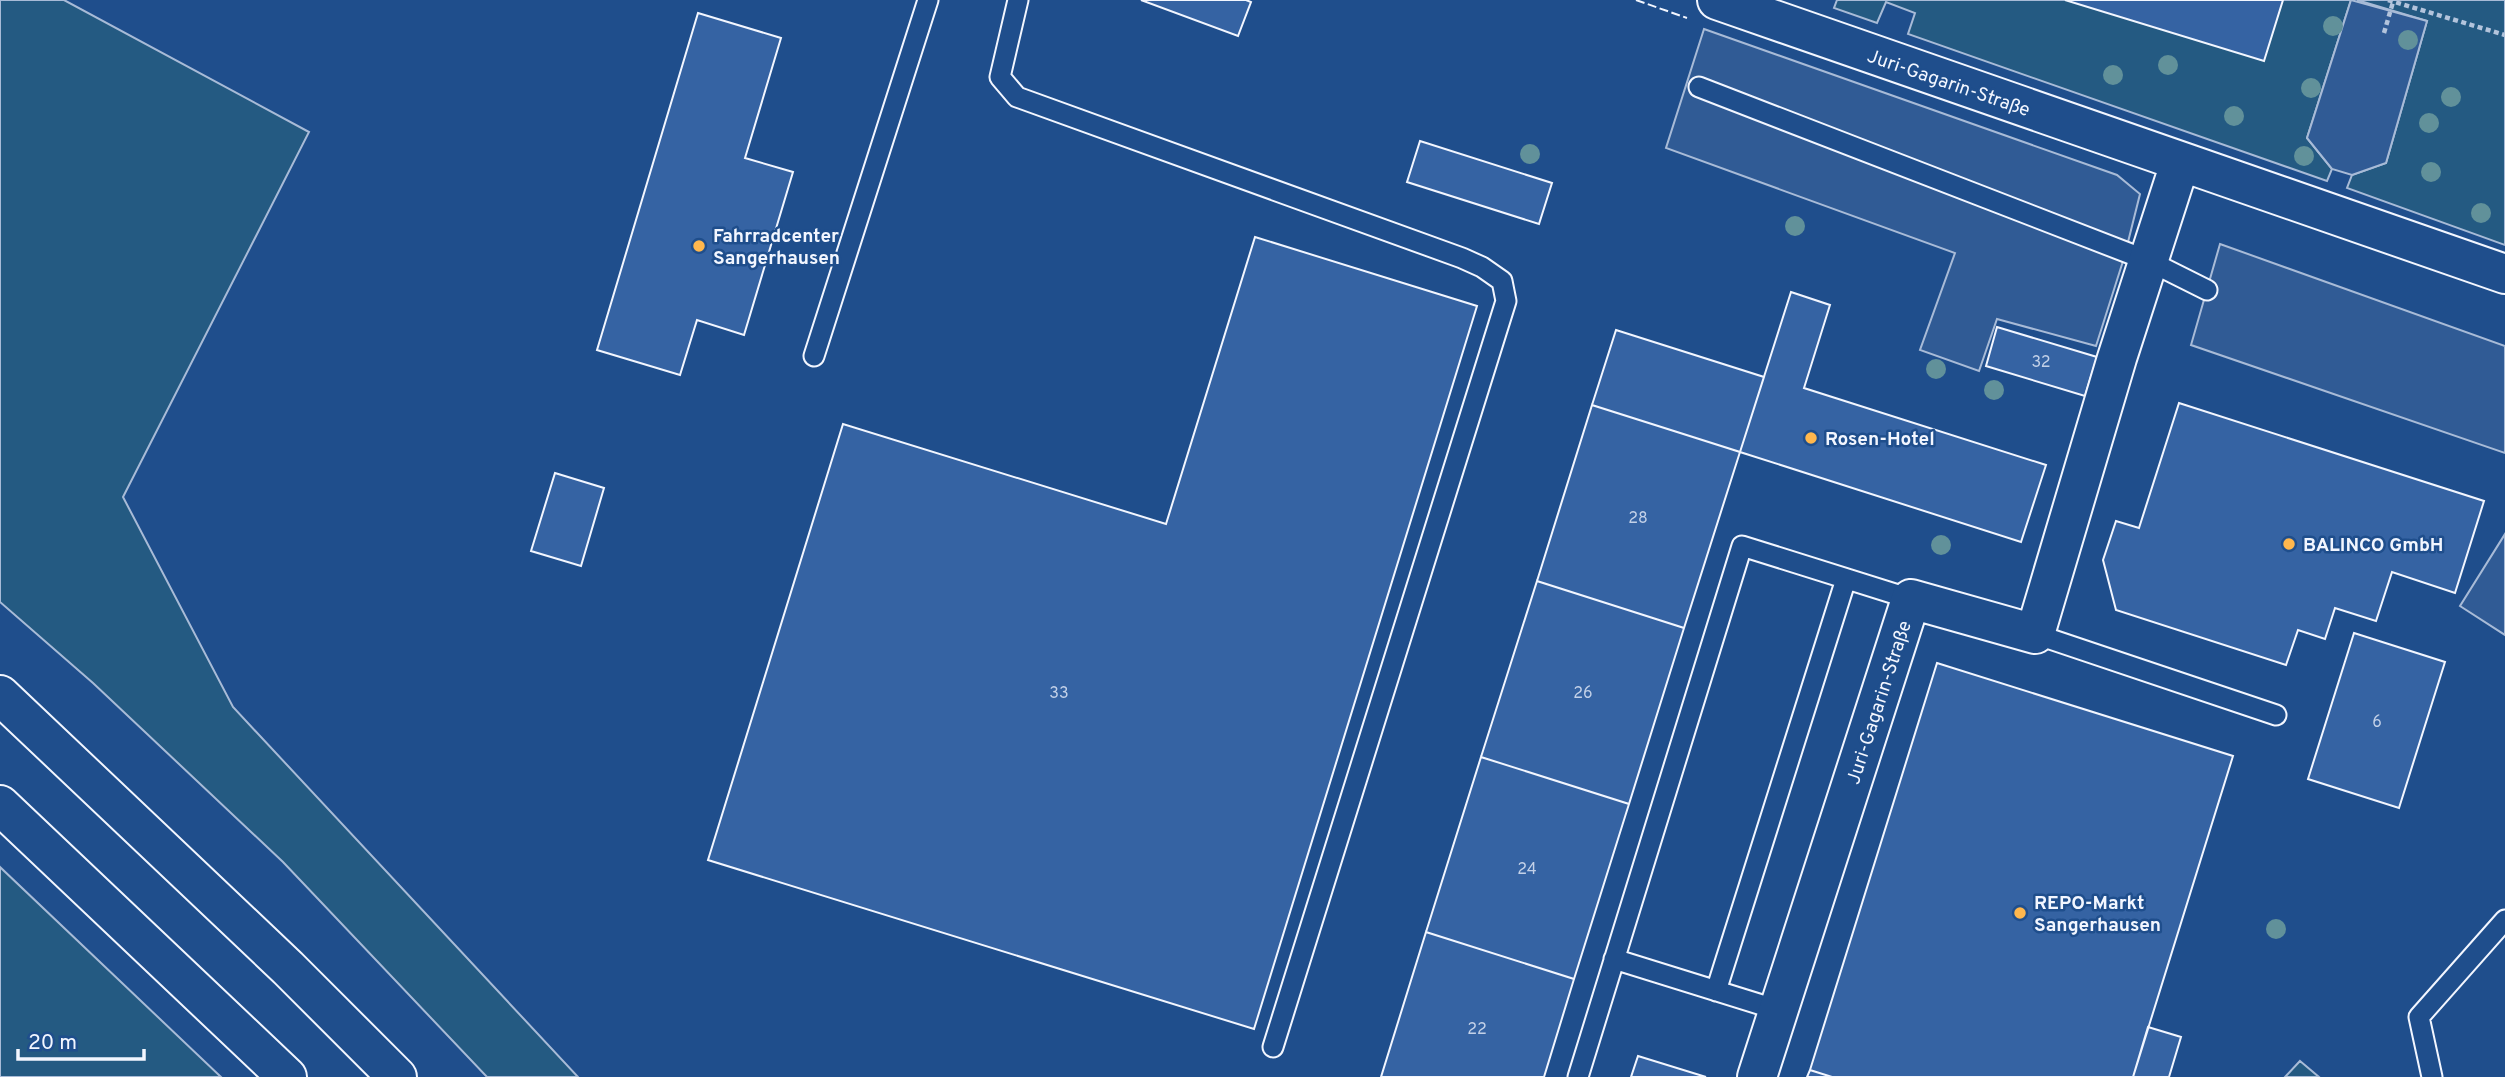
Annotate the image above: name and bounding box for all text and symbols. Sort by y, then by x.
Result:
street label: Juri-Gagarin-Straße [1864,45,2033,123]
place label: Fahrradcenter Sangerhausen [713,225,840,271]
marker: Fahrradcenter Sangerhausen [691,238,707,254]
house number: 32 [2031,353,2051,373]
place label: Rosen-Hotel [1825,428,1935,452]
marker: Rosen-Hotel [1803,430,1819,446]
house number: 28 [1628,509,1648,529]
place label: BALINCO GmbH [2303,534,2444,558]
marker: BALINCO GmbH [2281,536,2297,552]
street label: Juri-Gagarin-Straße [1842,618,1918,788]
house number: 33 [1049,684,1069,704]
house number: 26 [1573,684,1593,704]
house number: 6 [2372,713,2382,733]
house number: 24 [1517,860,1537,880]
place label: REPO-Markt Sangerhausen [2034,892,2161,938]
marker: REPO-Markt Sangerhausen [2012,905,2028,921]
scale bar [18,1018,144,1062]
house number: 22 [1467,1020,1487,1040]
text: 20 m [28,1030,77,1057]

